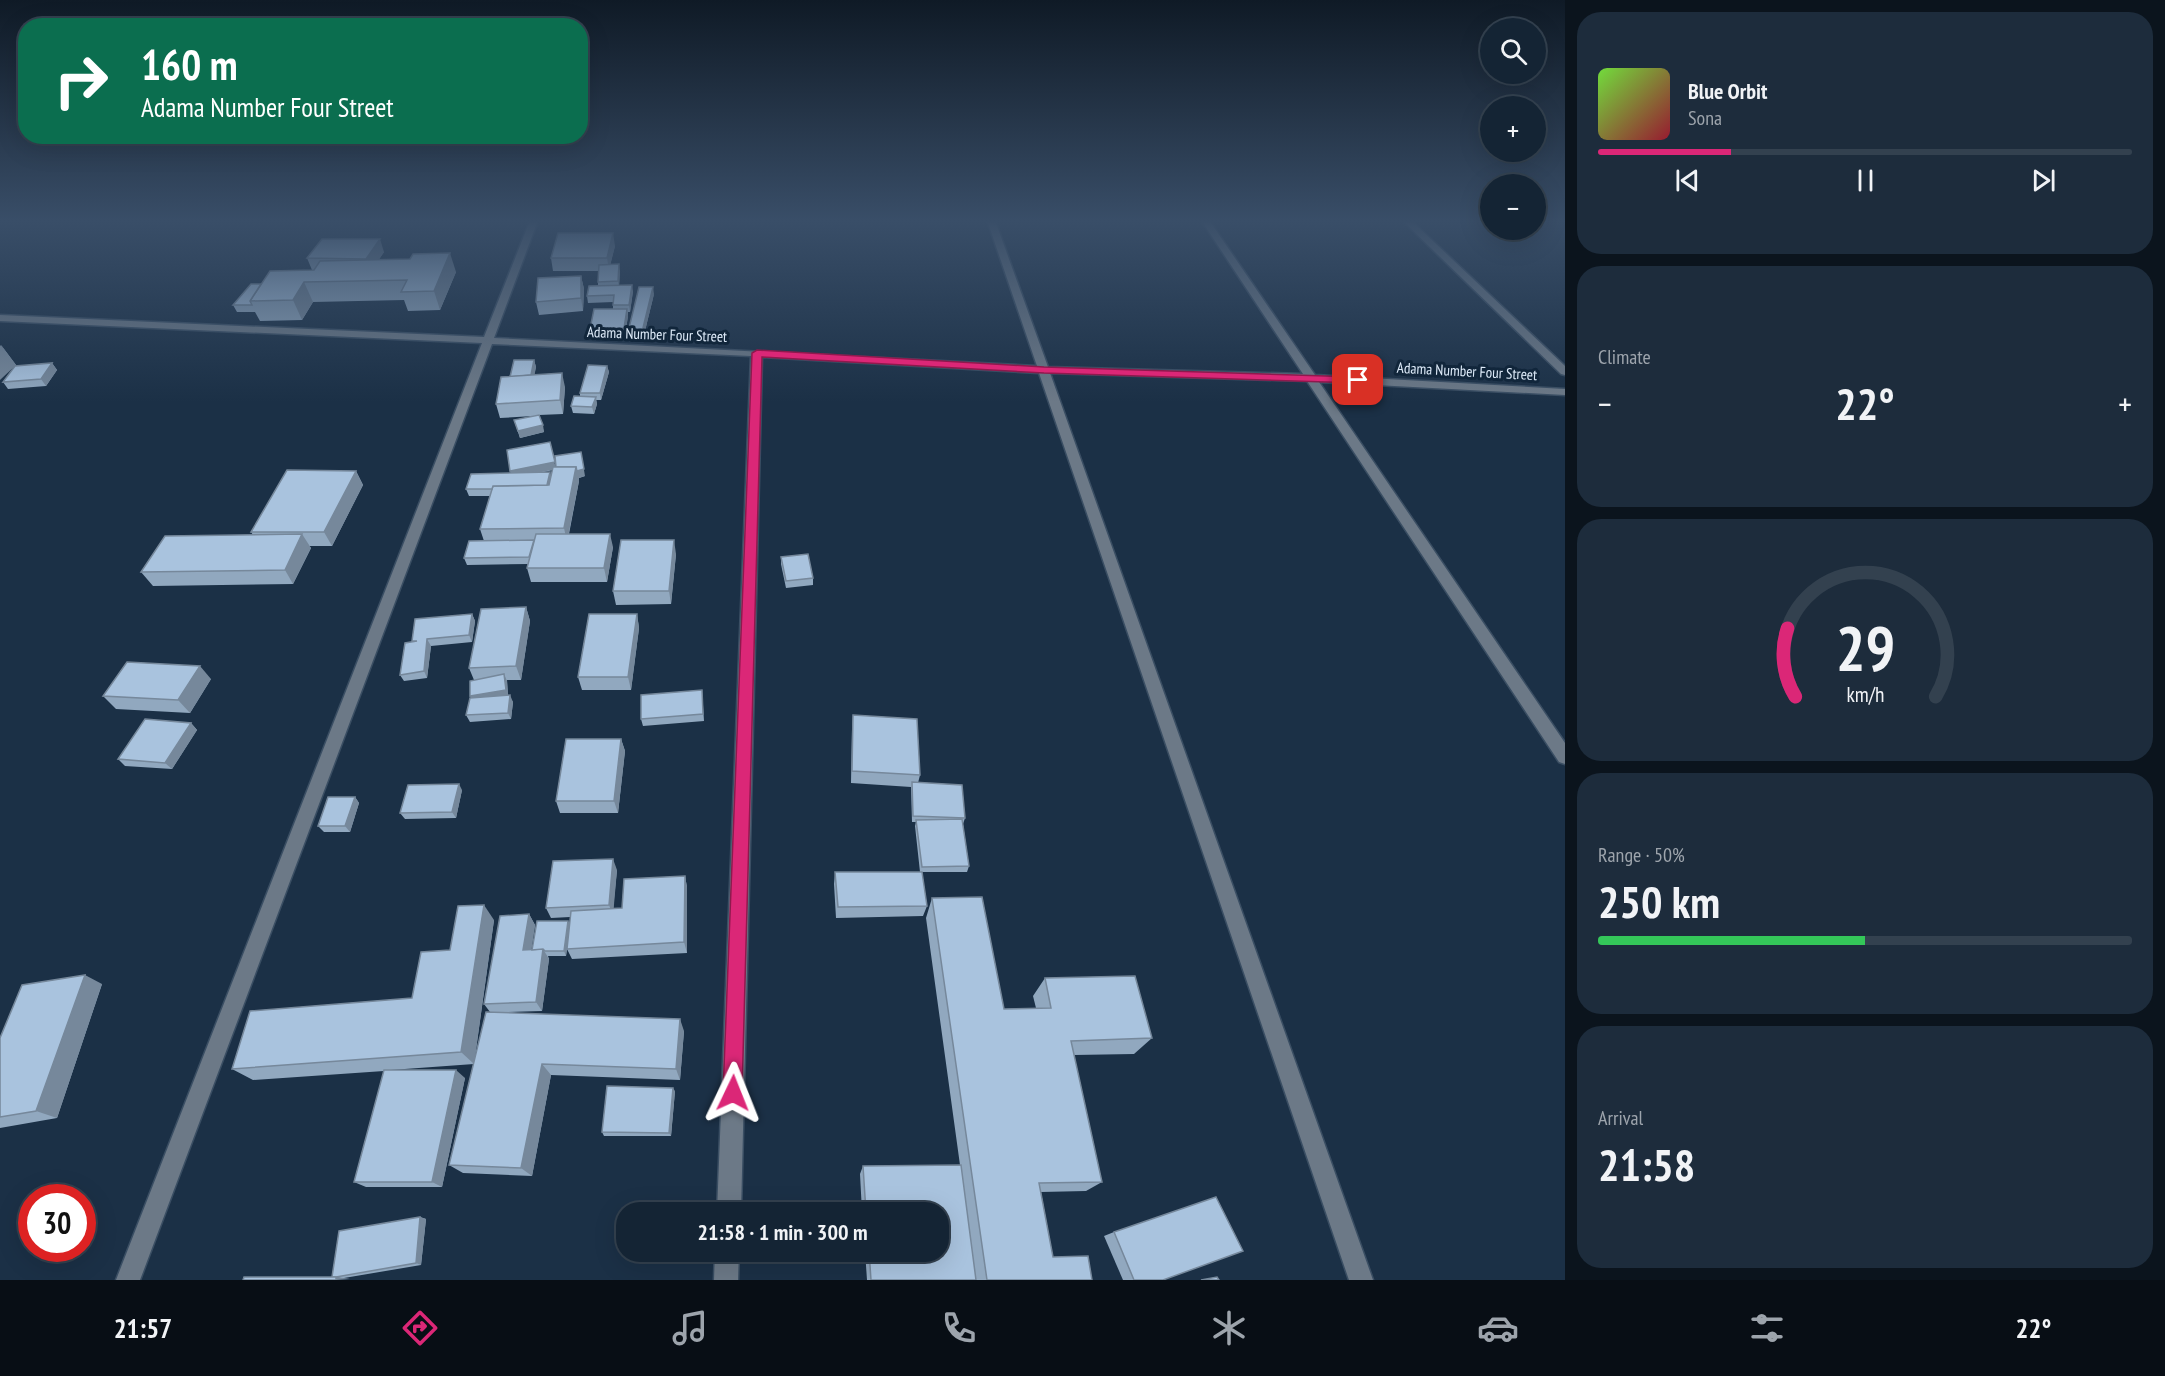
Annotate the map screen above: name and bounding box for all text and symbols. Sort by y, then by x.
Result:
map controls [1480,18,1546,240]
button: search [1480,18,1546,84]
text: 160 m [141,37,238,92]
icon: right [42,42,120,120]
text: Blue Orbit [1688,77,1767,105]
text: Adama Number Four Street [141,90,394,124]
button: + [1480,96,1546,162]
text: Sona [1688,105,1722,131]
icon: previous [1671,164,1704,197]
icon: pause [1849,164,1882,197]
icon: next [2027,164,2060,197]
button: − [1480,174,1546,240]
street label: Adama Number Four Street [587,322,727,346]
text: Climate [1598,344,1651,370]
pin [1332,354,1383,405]
street label: Adama Number Four Street [1396,358,1538,384]
icon: arrive [1341,363,1374,396]
text: 22° [1835,374,1895,432]
text: − [1598,382,1612,425]
text: + [2118,382,2132,425]
text: 29 [1835,607,1895,688]
text: km/h [1846,680,1884,708]
text: Range · 50% [1598,842,1685,868]
text: 250 km [1598,872,1720,930]
position arrow [701,1061,765,1125]
text: Arrival [1598,1105,1643,1131]
text: 21:58 [1598,1135,1695,1193]
speed limit sign: 30 [18,1184,96,1262]
text: 21:58 · 1 min · 300 m [697,1218,868,1246]
icon: directions [399,1307,441,1349]
icon: music [669,1307,711,1349]
icon: phone [938,1307,980,1349]
icon: climate [1208,1307,1250,1349]
icon: car [1477,1307,1519,1349]
icon: filters [1746,1307,1788,1349]
text: 21:57 [114,1311,172,1345]
text: 22° [2016,1311,2051,1345]

